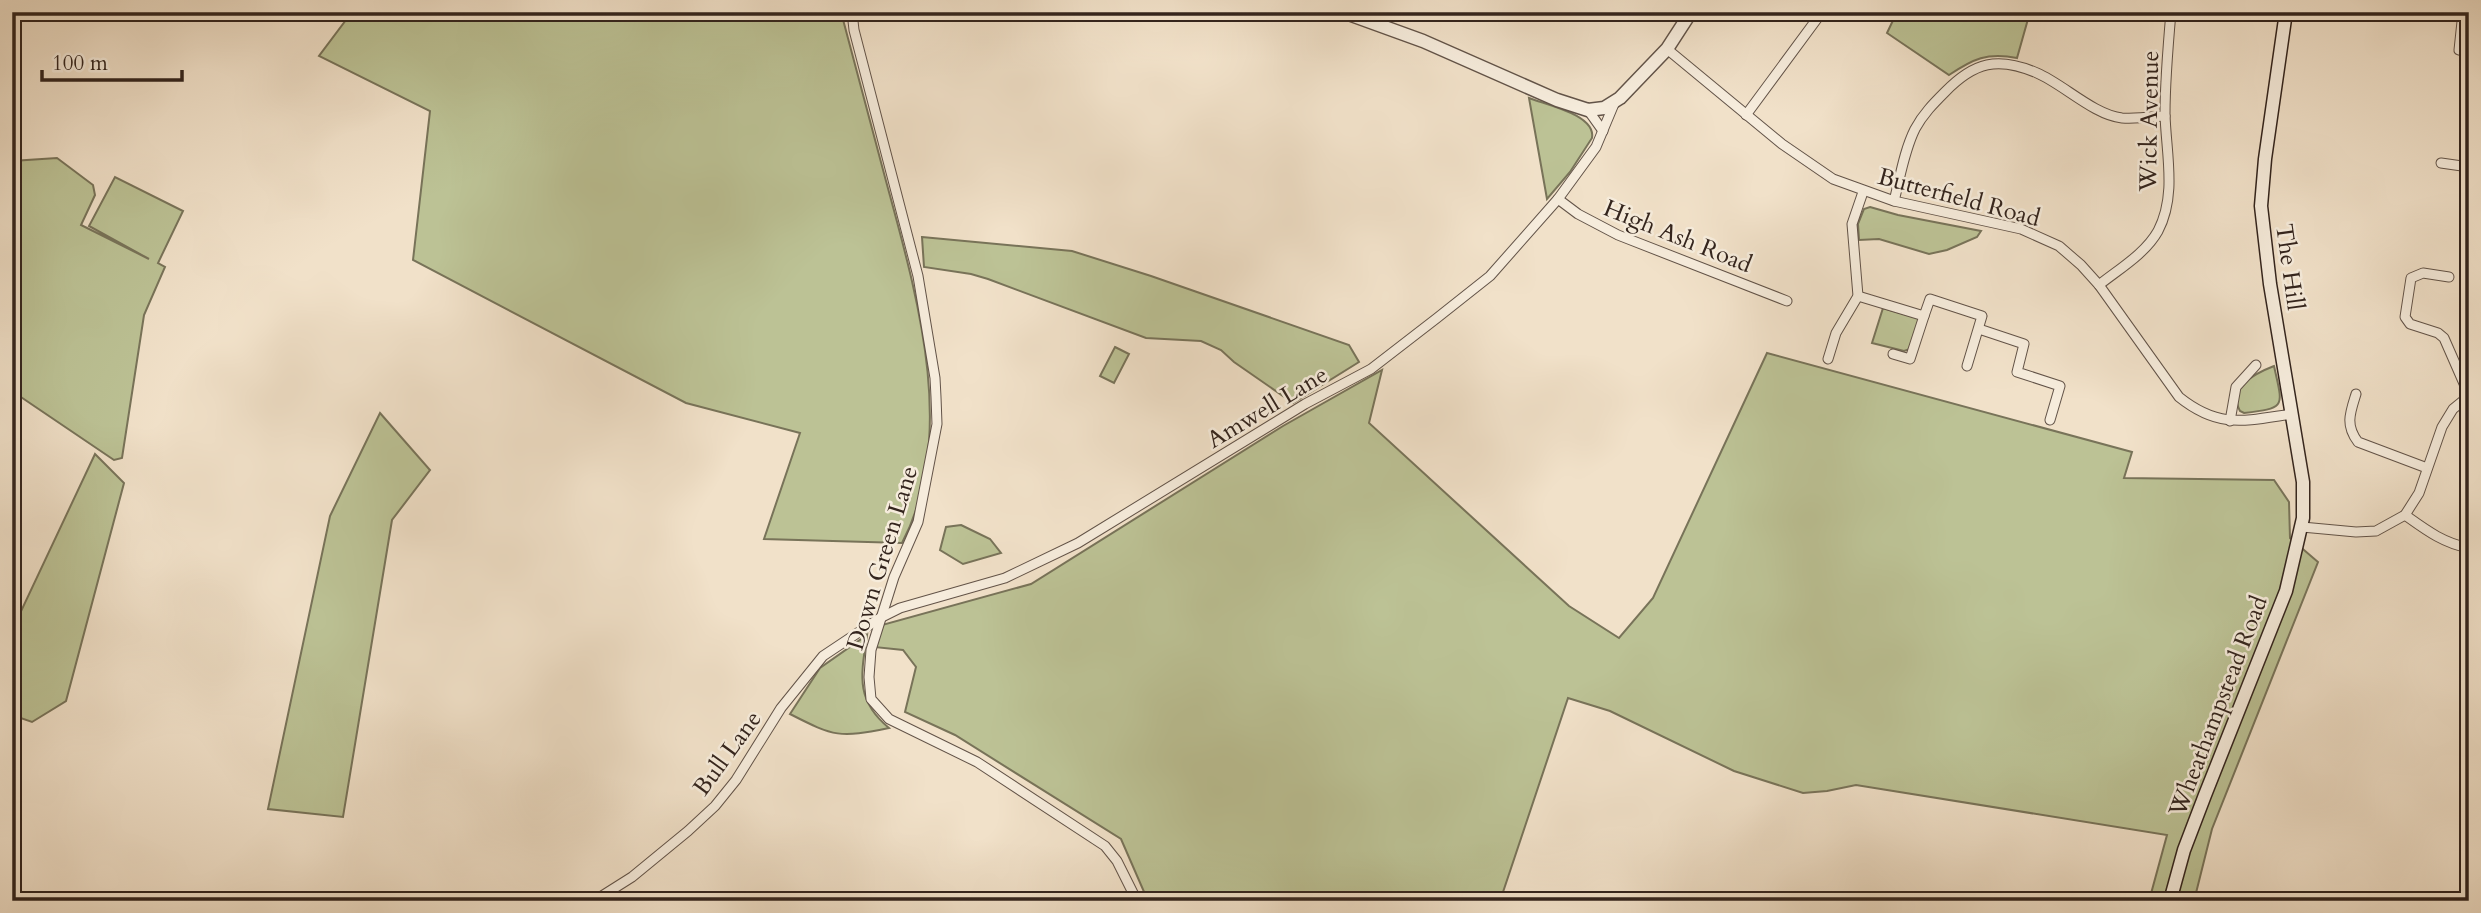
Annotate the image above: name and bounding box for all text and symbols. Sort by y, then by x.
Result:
scale bar [42,38,182,82]
text: 100 m [52,49,108,78]
street label: Wick Avenue [2132,50,2167,193]
street label: Butterfield Road [1874,160,2044,235]
street label: High Ash Road [1599,192,1757,281]
street label: The Hill [2267,222,2312,313]
street label: Amwell Lane [1201,358,1334,456]
street label: Down Green Lane [839,462,926,654]
street label: Wheathampstead Road [2161,591,2276,822]
street label: Bull Lane [685,704,769,802]

